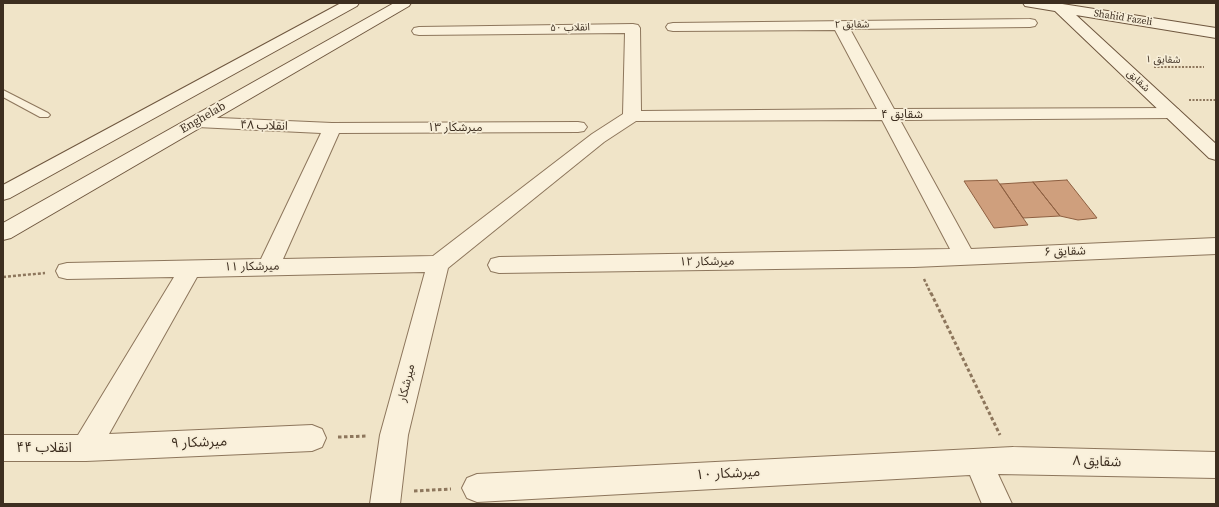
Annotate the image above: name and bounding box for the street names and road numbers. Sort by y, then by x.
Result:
street label: Shahid Fazeli [1093,7,1153,29]
street label: شقایق ۲ [834,19,870,31]
street label: انقلاب ۵۰ [550,22,590,34]
street label: شقایق ۱ [1145,54,1181,66]
street label: شقایق [1124,67,1152,95]
street label: Enghelab [178,99,228,137]
street label: شقایق ۴ [881,108,923,122]
street label: انقلاب ۴۸ [240,118,288,134]
street label: میرشکار ۱۳ [427,121,483,135]
street label: شقایق ۶ [1044,244,1086,260]
street label: میرشکار ۱۲ [679,254,735,270]
street label: میرشکار ۱۱ [224,259,280,275]
street label: میرشکار [395,363,419,403]
street label: میرشکار ۹ [171,434,227,452]
street label: انقلاب ۴۴ [16,440,72,456]
street label: شقایق ۸ [1072,453,1122,471]
street label: میرشکار ۱۰ [695,464,761,484]

